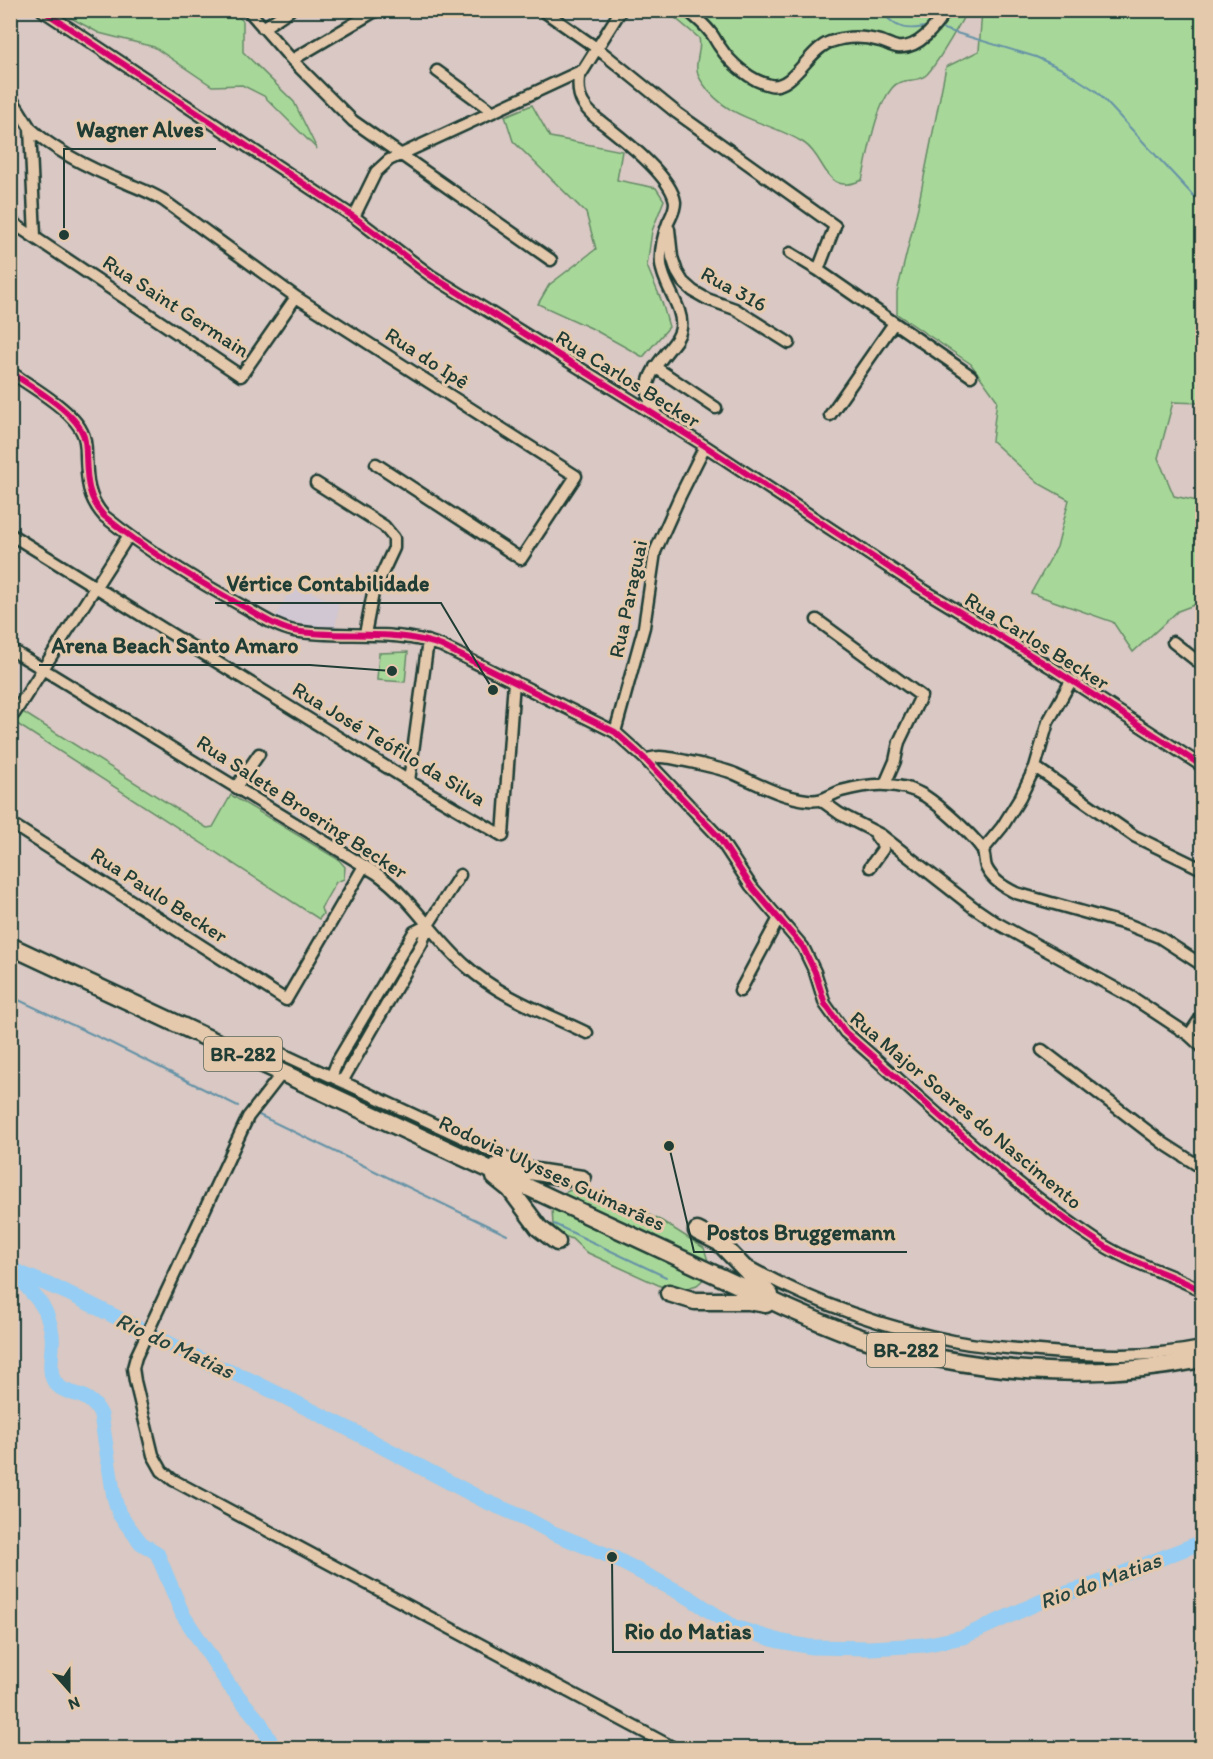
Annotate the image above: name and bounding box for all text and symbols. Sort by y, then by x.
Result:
callout: Wagner Alves [64,109,216,149]
text: Wagner Alves [76,116,204,143]
street label: Rua Saint Germain [98,249,254,362]
street label: Rua 316 [697,260,772,317]
street label: Rua do Ipê [381,321,474,394]
street label: Rua Carlos Becker [551,324,706,433]
street label: Rua Paraguai [603,538,652,660]
callout: Vértice Contabilidade [215,563,441,603]
text: Vértice Contabilidade [227,570,429,597]
street label: Rua Carlos Becker [960,586,1115,695]
callout: Arena Beach Santo Amaro [39,625,310,665]
text: Arena Beach Santo Amaro [50,632,299,659]
street label: Rua José Teófilo da Silva [288,676,490,811]
street label: Rua Salete Broering Becker [192,729,413,884]
street label: Rua Paulo Becker [86,841,233,948]
street label: Rua Major Soares do Nascimento [845,1005,1087,1214]
road number: BR-282 [204,1037,282,1071]
street label: Rodovia Ulysses Guimarães [435,1109,669,1236]
callout: Postos Bruggemann [694,1212,907,1252]
text: Postos Bruggemann [707,1219,896,1246]
water label: Rio do Matias [111,1306,239,1385]
road number: BR-282 [867,1333,945,1367]
water label: Rio do Matias [1036,1546,1166,1615]
callout: Rio do Matias [613,1612,764,1652]
text: Rio do Matias [624,1618,752,1645]
north arrow [39,1660,99,1720]
text: N [66,1693,83,1714]

